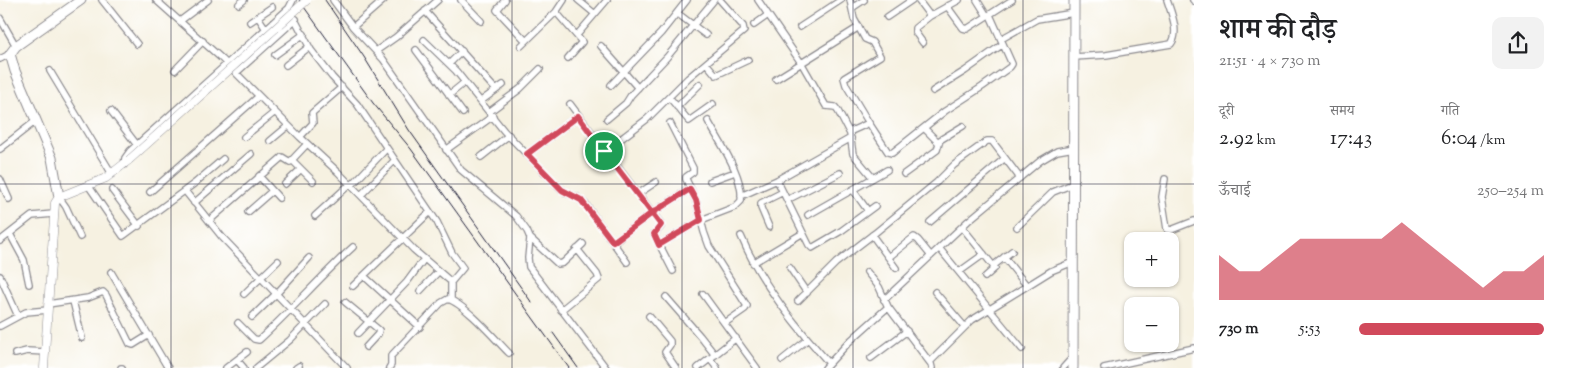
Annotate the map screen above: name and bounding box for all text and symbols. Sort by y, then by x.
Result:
text: शाम की दौड़ [1219,11,1336,51]
button: share [1492,17,1544,69]
text: 21:51 · 4 × 730 m [1219,50,1321,73]
text: दूरी [1219,102,1234,122]
text: समय [1330,102,1355,122]
text: गति [1441,102,1459,122]
text: 2.92 [1219,124,1254,154]
text: 17:43 [1330,124,1372,154]
text: 6:04 [1441,124,1477,154]
pin [583,130,625,172]
text: km [1254,131,1276,151]
text: /km [1477,131,1505,151]
icon: arrive [590,137,618,165]
text: ऊँचाई [1219,180,1251,203]
text: 250–254 m [1477,180,1544,203]
map controls [1124,232,1179,352]
button: + [1124,232,1179,287]
button: − [1124,297,1179,352]
text: 730 m [1219,318,1258,341]
text: 5:53 [1299,318,1321,341]

